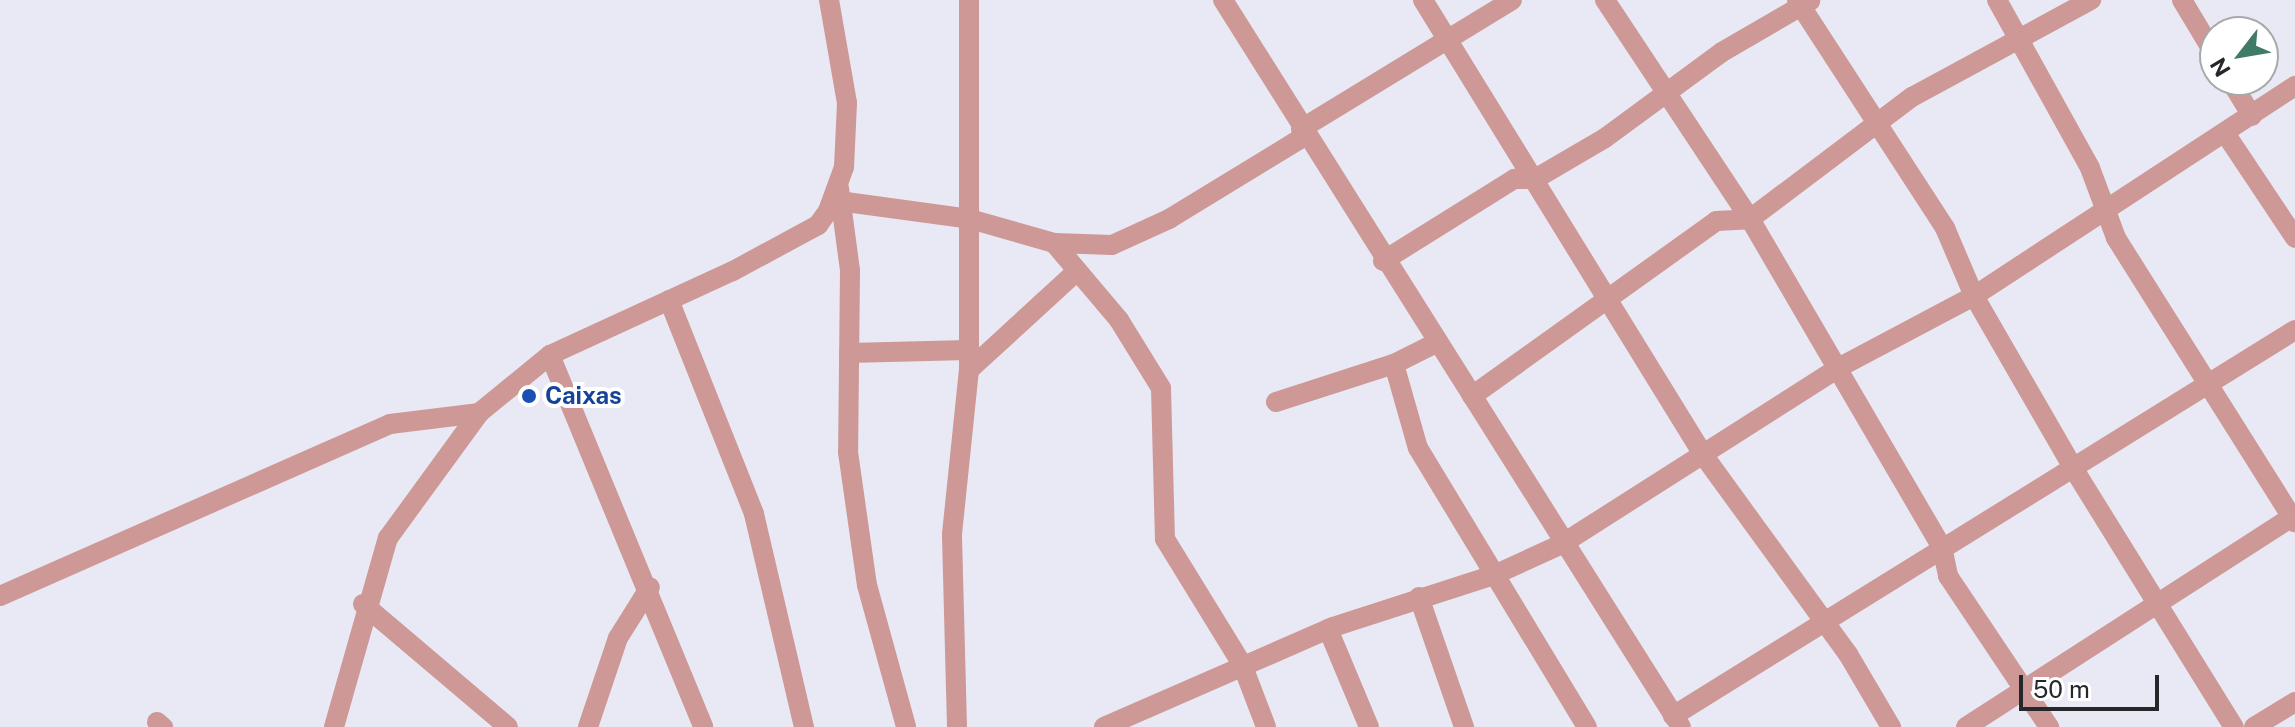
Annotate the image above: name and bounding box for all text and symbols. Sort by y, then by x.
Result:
north arrow [2199,16,2279,96]
text: N [2205,53,2236,81]
place label: Caixas [545,382,622,410]
marker: Caixas [520,387,538,405]
scale bar [2023,659,2163,709]
text: 50 m [2033,675,2090,703]

